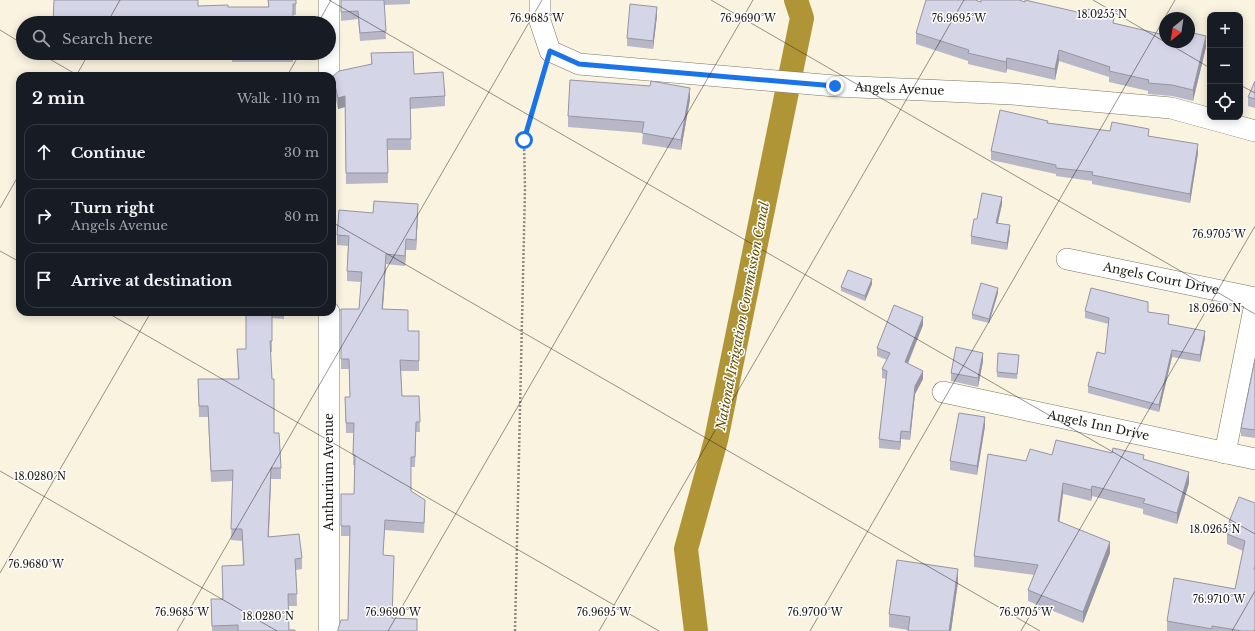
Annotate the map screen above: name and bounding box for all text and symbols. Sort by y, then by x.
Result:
text: 18.0255°N [1077,8,1127,21]
text: 76.9685°W [510,12,564,25]
text: 76.9690°W [720,12,776,25]
text: 76.9695°W [932,12,986,25]
north arrow [1159,12,1195,48]
map controls [1207,12,1243,120]
button: + [1207,12,1243,48]
search box [16,16,336,60]
icon: search [30,27,52,49]
text: Search here [62,29,153,48]
button: − [1207,48,1243,84]
route end [826,77,844,95]
street label: Angels Avenue [853,79,945,98]
button: locate [1207,84,1243,120]
text: 2 min [32,88,85,109]
text: Walk · 110 m [237,90,320,107]
route start [515,131,533,149]
icon: ahead [33,141,55,163]
text: Continue [71,143,146,162]
text: 30 m [284,144,319,161]
text: Turn right [71,198,154,217]
water label: National Irrigation Commission Canal [712,199,773,433]
icon: right [33,205,55,227]
text: 80 m [284,208,319,225]
text: Angels Avenue [71,217,168,234]
text: 76.9705°W [1192,228,1246,241]
street label: Angels Court Drive [1101,258,1221,297]
icon: arrive [33,269,55,291]
text: Arrive at destination [71,271,232,290]
text: 18.0260°N [1189,302,1241,315]
street label: Angels Inn Drive [1045,406,1151,443]
street label: Anthurium Avenue [321,413,336,532]
text: 18.0280°N [14,470,66,483]
text: 18.0265°N [1190,523,1240,536]
text: 76.9680°W [8,558,64,571]
text: 76.9710°W [1193,593,1245,606]
text: 76.9685°W [155,606,209,619]
text: 76.9690°W [365,606,421,619]
text: 76.9695°W [577,606,631,619]
text: 76.9700°W [787,606,843,619]
text: 76.9705°W [999,606,1053,619]
text: 18.0280°N [242,610,294,623]

